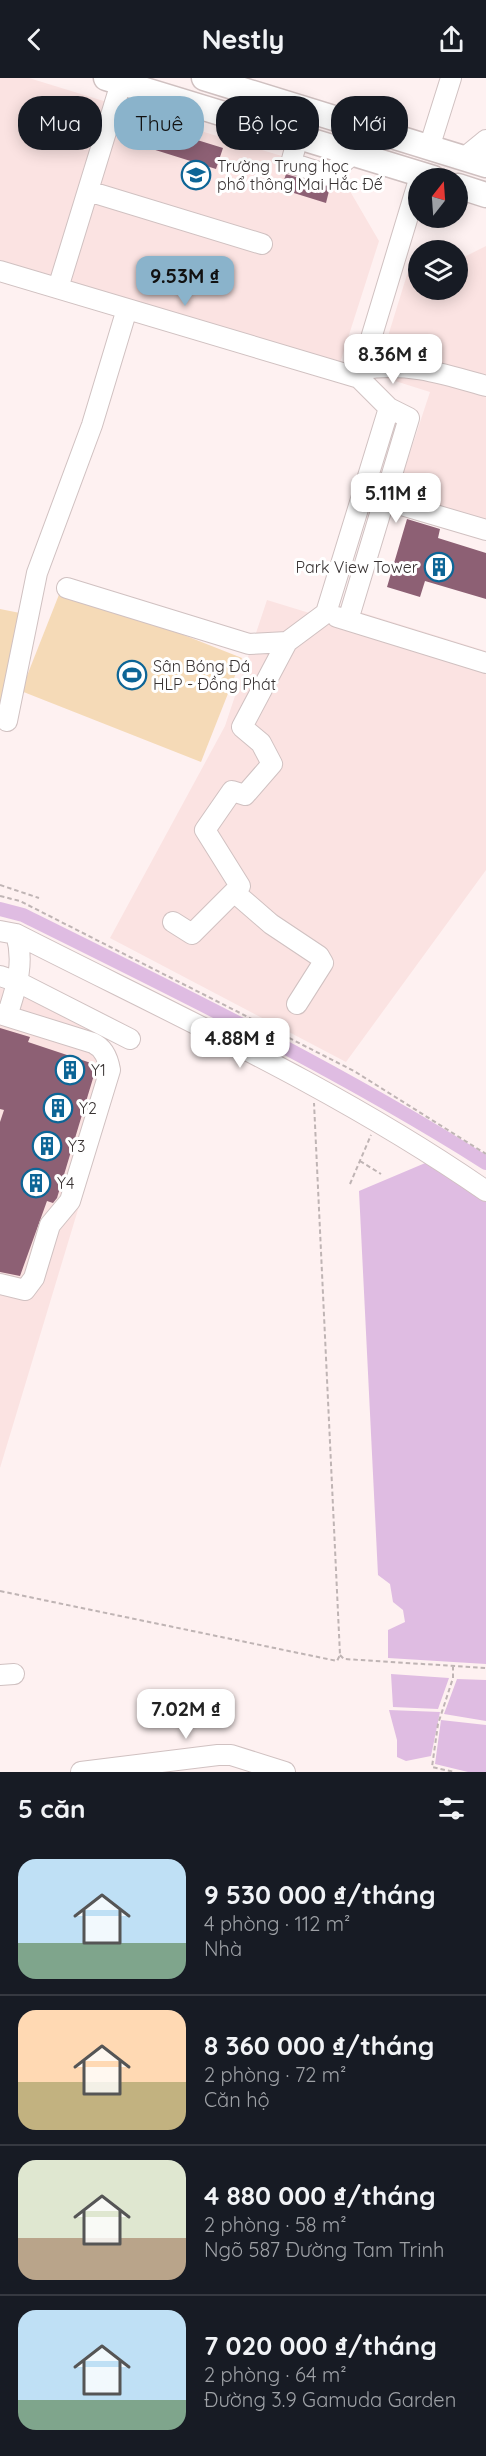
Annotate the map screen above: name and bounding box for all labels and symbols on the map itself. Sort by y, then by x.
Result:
place label: Trường Trung học phổ thông Mai Hắc Đế [217,156,383,194]
school or university icon: Trường Trung học phổ thông Mai Hắc Đế [180,159,212,191]
north arrow [408,168,468,228]
pin: 9.53M ₫ [130,256,240,307]
pin: 8.36M ₫ [338,334,448,385]
pin: 5.11M ₫ [341,473,451,524]
building icon: Park View Tower [423,551,455,583]
place label: Park View Tower [296,557,418,577]
place label: Sân Bóng Đá HLP - Đồng Phát [153,656,276,694]
sports icon: Sân Bóng Đá HLP - Đồng Phát [116,659,148,691]
pin: 4.88M ₫ [185,1018,295,1069]
building icon: Y1 [54,1054,86,1086]
place label: Y1 [91,1060,106,1080]
building icon: Y2 [42,1092,74,1124]
place label: Y2 [79,1098,97,1118]
building icon: Y3 [31,1130,63,1162]
place label: Y3 [68,1136,85,1156]
building icon: Y4 [20,1167,52,1199]
place label: Y4 [57,1173,74,1193]
pin: 7.02M ₫ [131,1689,241,1740]

